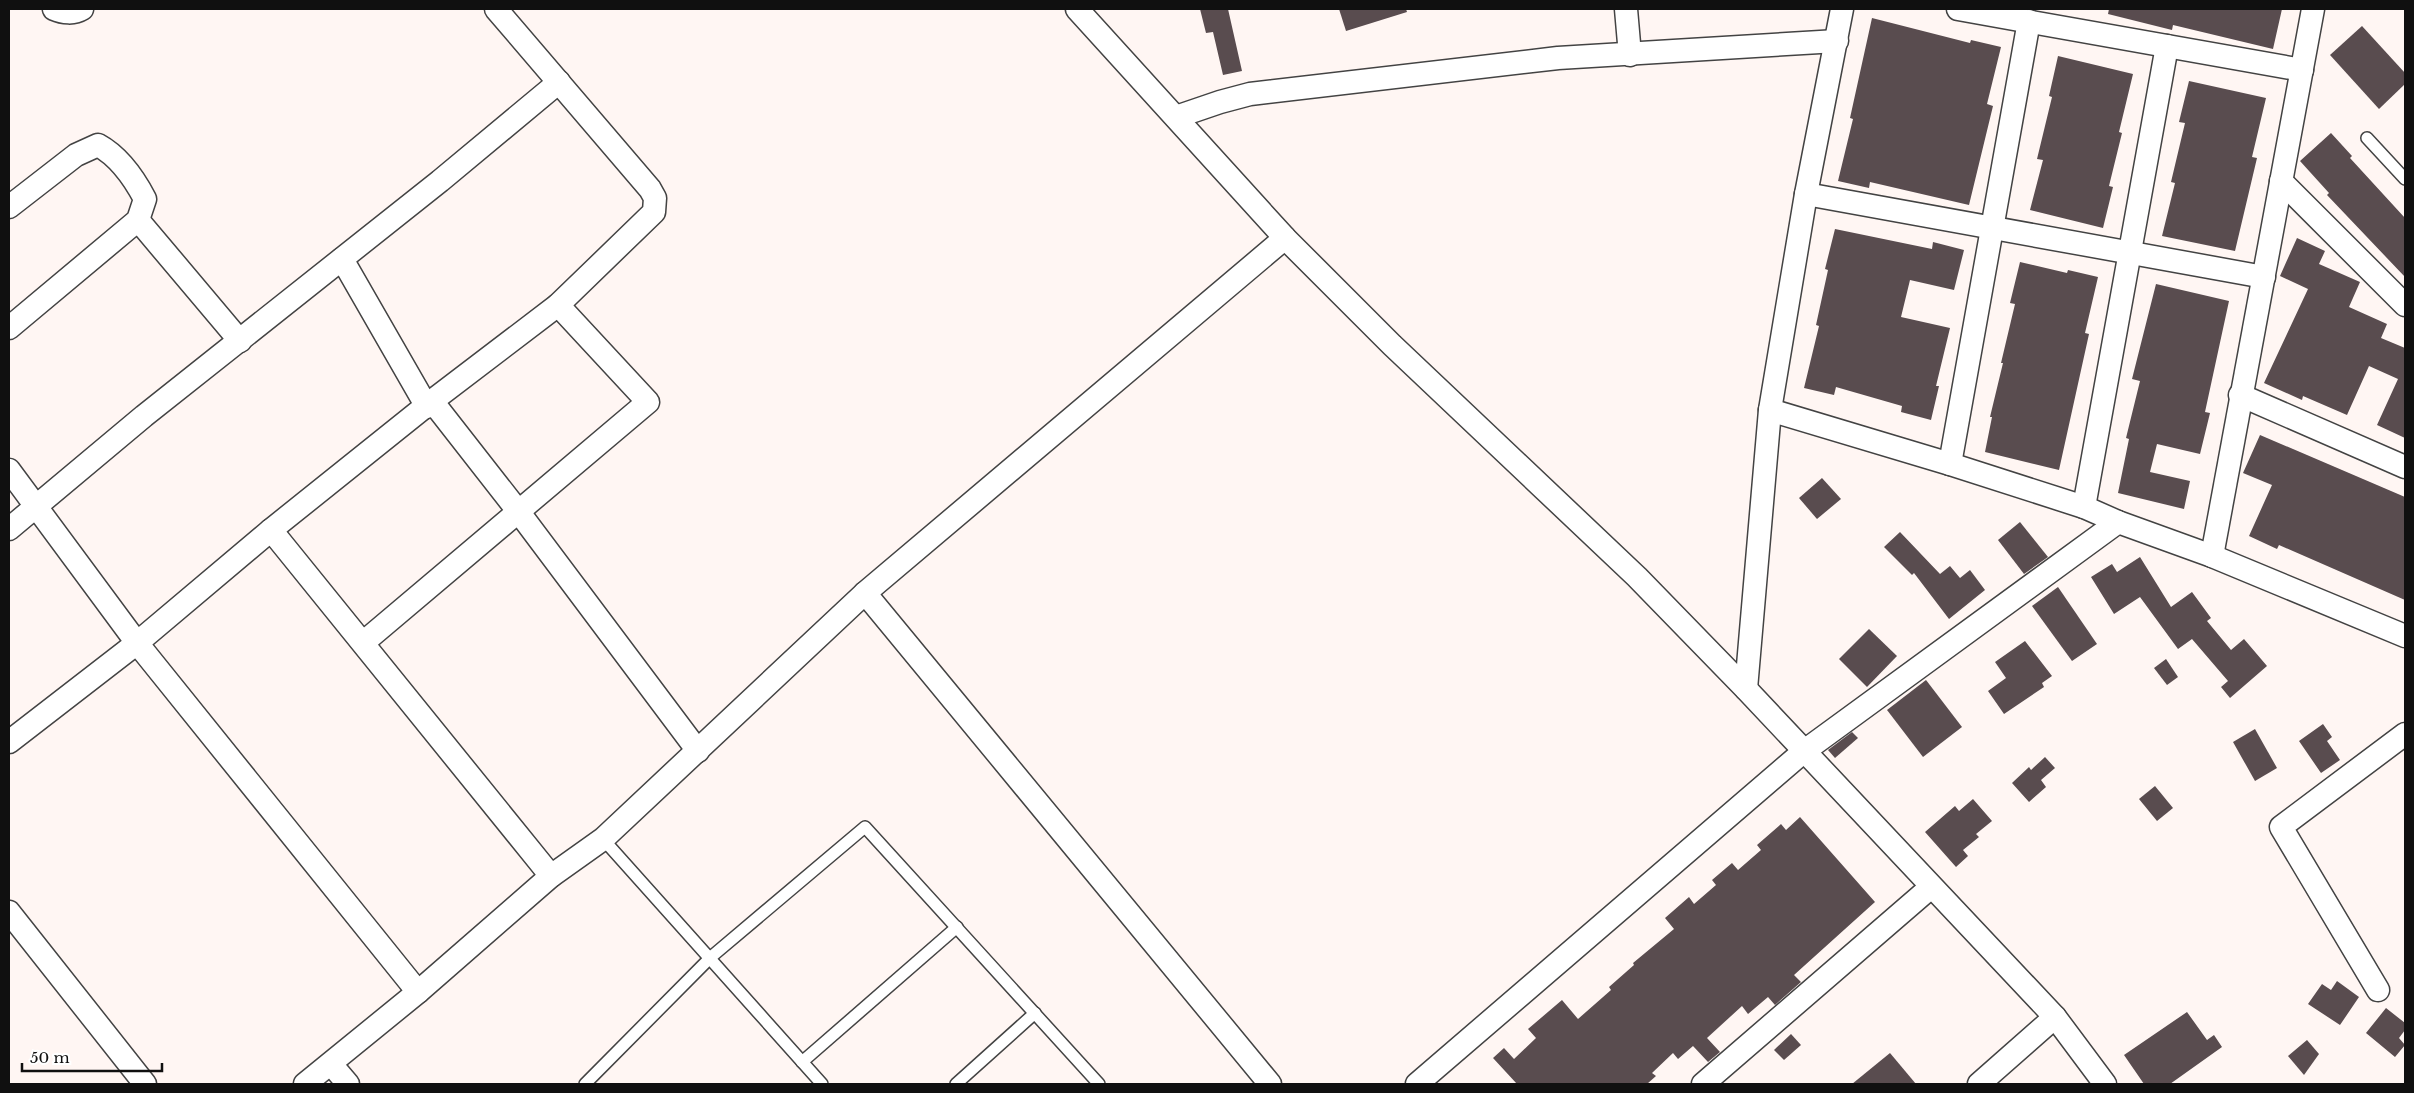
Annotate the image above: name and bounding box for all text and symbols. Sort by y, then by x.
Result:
scale bar [22,1040,162,1072]
text: 50 m [30,1048,70,1067]

